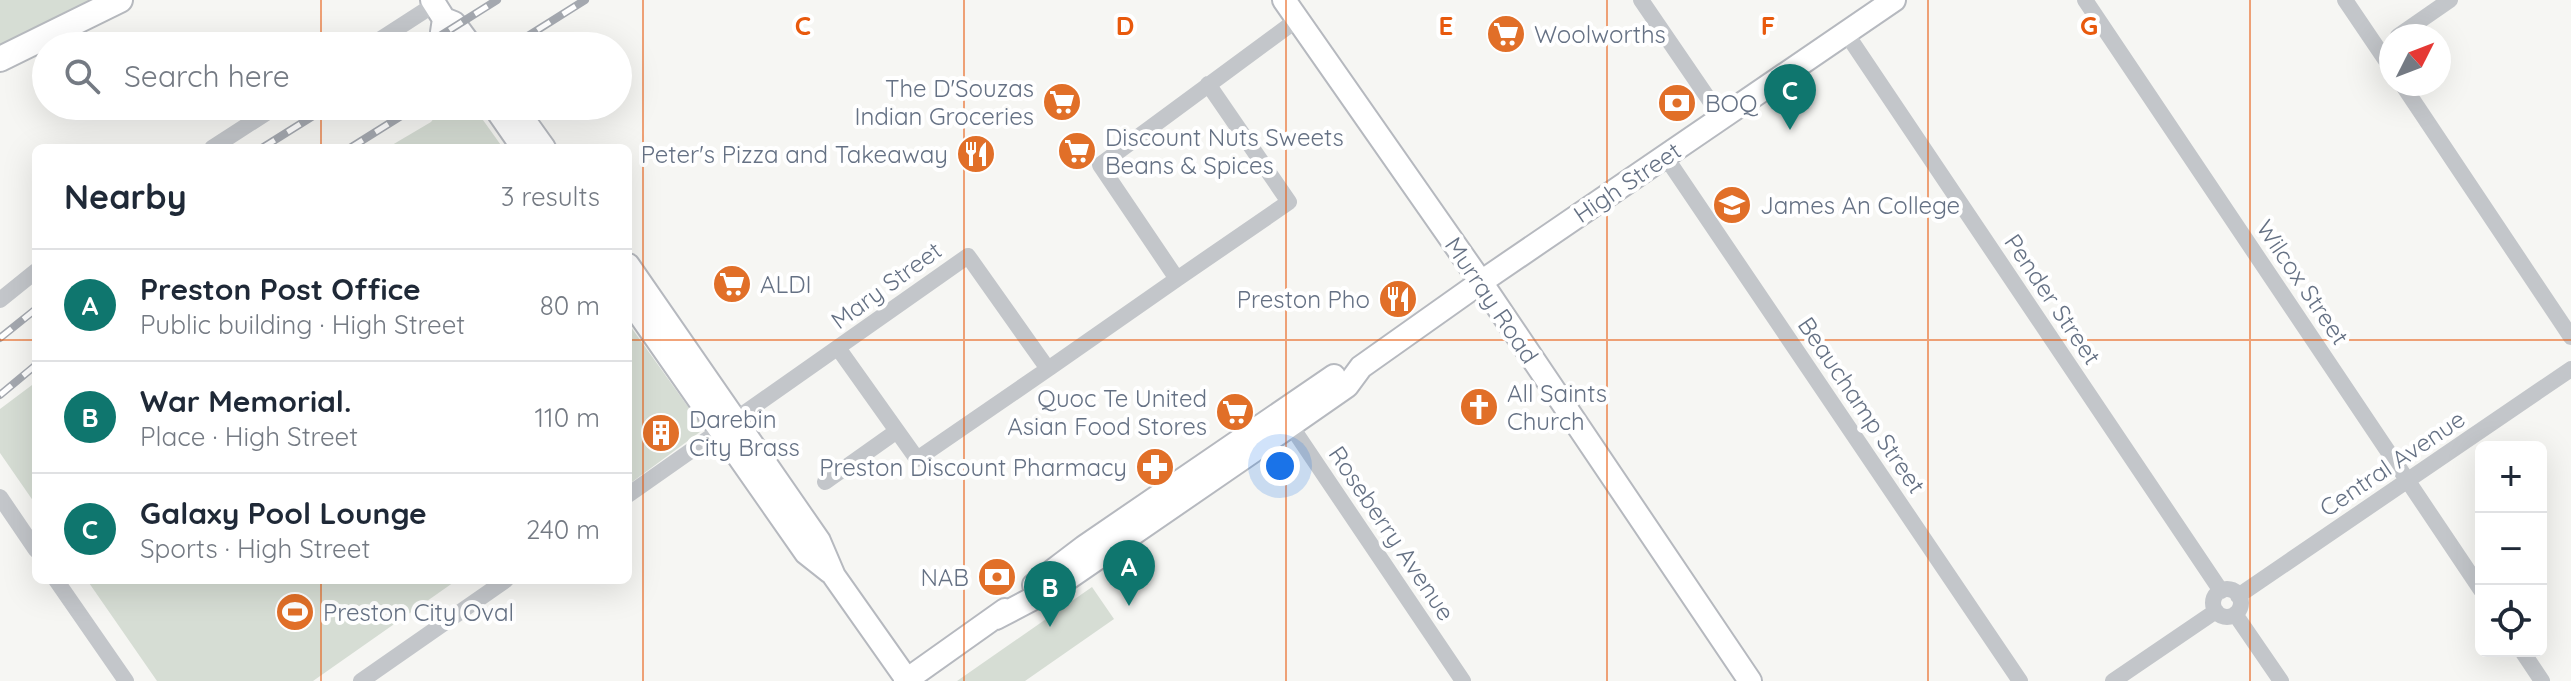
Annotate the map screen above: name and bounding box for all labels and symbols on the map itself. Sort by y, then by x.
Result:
text: C [795,9,811,42]
text: D [1116,9,1134,42]
text: E [1439,9,1453,42]
text: F [1761,9,1775,42]
text: G [2080,9,2098,42]
supermarket icon: Woolworths [1485,13,1527,55]
place label: Woolworths [1534,19,1666,49]
north arrow [2379,24,2451,96]
pin: C [1764,64,1816,130]
place label: The D'Souzas Indian Groceries [854,73,1034,131]
supermarket icon: The D'Souzas Indian Groceries [1041,81,1083,123]
bank icon: BOQ [1656,82,1698,124]
place label: BOQ [1705,88,1759,118]
place label: Discount Nuts Sweets Beans & Spices [1105,122,1344,180]
supermarket icon: Discount Nuts Sweets Beans & Spices [1056,130,1098,172]
restaurant icon: Peter's Pizza and Takeaway [955,133,997,175]
street label: High Street [1568,135,1686,229]
place label: Peter's Pizza and Takeaway [641,139,948,169]
school or university icon: James An College [1711,184,1753,226]
place label: James An College [1760,190,1960,220]
street label: Wilcox Street [2250,214,2356,350]
street label: Pender Street [1998,228,2108,370]
street label: Murray Road [1439,231,1545,369]
street label: Mary Street [825,235,947,335]
supermarket icon: ALDI [711,263,753,305]
place label: ALDI [760,269,812,299]
restaurant icon: Preston Pho [1377,278,1419,320]
place label: Preston Pho [1237,284,1370,314]
street label: Beauchamp Street [1792,311,1932,499]
place label: All Saints Church [1507,378,1607,436]
place label: Quoc Te United Asian Food Stores [1007,383,1207,441]
church icon: All Saints Church [1458,386,1500,428]
supermarket icon: Quoc Te United Asian Food Stores [1214,391,1256,433]
street label: Central Avenue [2314,403,2470,523]
place label: Darebin City Brass [689,404,800,462]
building icon: Darebin City Brass [640,412,682,454]
street label: Roseberry Avenue [1322,440,1462,626]
pharmacy icon: Preston Discount Pharmacy [1134,446,1176,488]
your location [1260,446,1300,486]
place label: Preston Discount Pharmacy [819,452,1127,482]
pin: A [1103,540,1155,606]
bank icon: NAB [976,556,1018,598]
pin: B [1024,561,1076,627]
place label: NAB [920,562,969,592]
sports icon: Preston City Oval [274,591,316,633]
place label: Preston City Oval [323,597,514,627]

